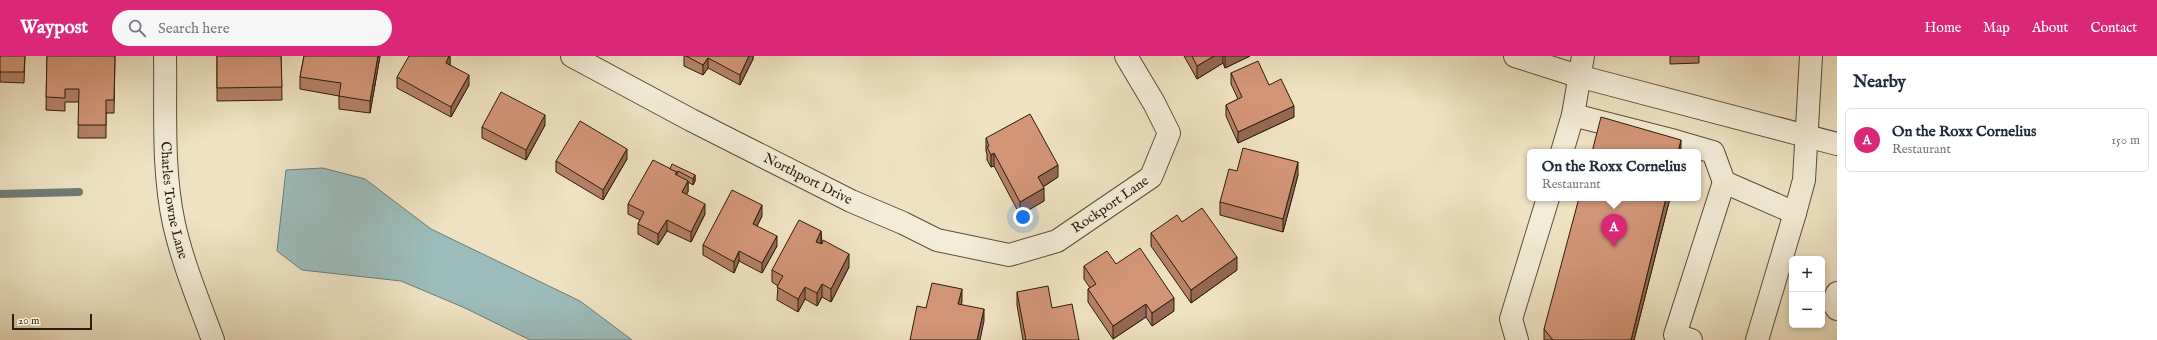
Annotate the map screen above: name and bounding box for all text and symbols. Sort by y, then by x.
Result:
search box [112,10,392,46]
text: Waypost [20,16,88,40]
icon: search [126,17,148,39]
text: Search here [158,19,230,38]
text: Home [1925,19,1961,37]
text: Map [1983,19,2010,37]
text: About [2032,19,2068,37]
text: Contact [2090,19,2137,37]
text: Nearby [1853,72,1906,93]
text: On the Roxx Cornelius [1892,122,2036,141]
text: A [1863,132,1871,149]
text: 150 m [2111,132,2140,149]
street label: Charles Towne Lane [156,141,192,262]
text: Restaurant [1892,141,1951,158]
street label: Northport Drive [760,149,856,209]
popup [1527,149,1701,201]
text: On the Roxx Cornelius [1542,157,1686,176]
street label: Rockport Lane [1068,172,1153,237]
text: Restaurant [1542,176,1601,193]
your location [1013,207,1033,227]
pin: A [1601,214,1627,247]
map controls [1789,256,1825,328]
button: + [1789,256,1825,292]
button: − [1789,292,1825,328]
scale bar [12,312,92,331]
text: 20 m [18,314,39,328]

